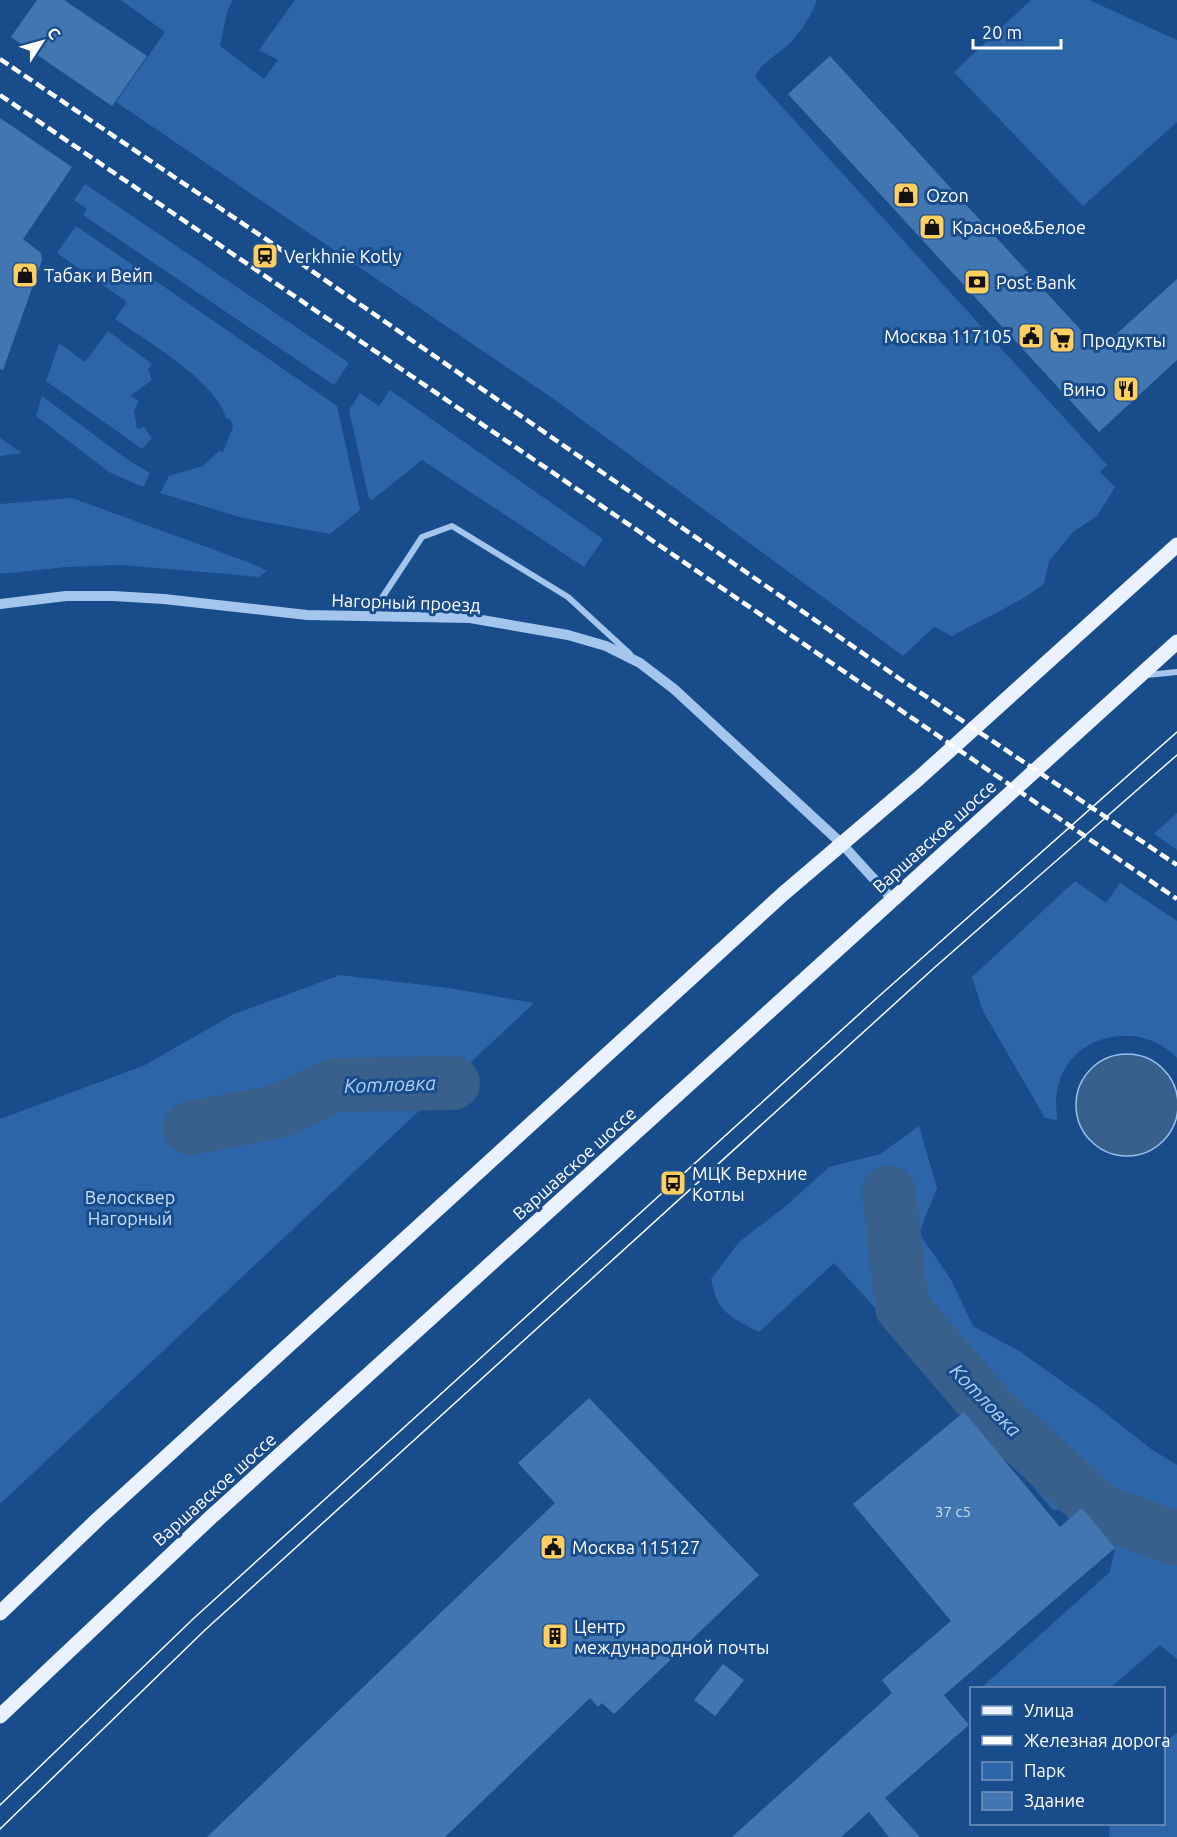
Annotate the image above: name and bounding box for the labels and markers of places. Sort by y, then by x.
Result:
shop icon: Ozon [891,180,921,210]
place label: Ozon [926,185,969,205]
shop icon: Красное&Белое [917,212,947,242]
place label: Красное&Белое [952,217,1086,237]
station icon: Verkhnie Kotly [250,241,280,271]
place label: Verkhnie Kotly [284,246,402,266]
shop icon: Табак и Вейп [10,260,40,290]
place label: Табак и Вейп [44,265,153,285]
bank icon: Post Bank [962,267,992,297]
place label: Post Bank [996,272,1076,292]
public building icon: Москва 117105 [1016,321,1046,351]
supermarket icon: Продукты [1047,325,1077,355]
place label: Москва 117105 [884,326,1012,346]
place label: Продукты [1082,330,1166,350]
restaurant icon: Вино [1111,374,1141,404]
place label: Вино [1063,379,1106,399]
place label: МЦК Верхние Котлы [692,1163,807,1204]
bus stop icon: МЦК Верхние Котлы [658,1168,688,1198]
public building icon: Москва 115127 [538,1532,568,1562]
place label: Москва 115127 [572,1537,700,1557]
place label: Центр международной почты [574,1616,769,1657]
building icon: Центр международной почты [540,1621,570,1651]

